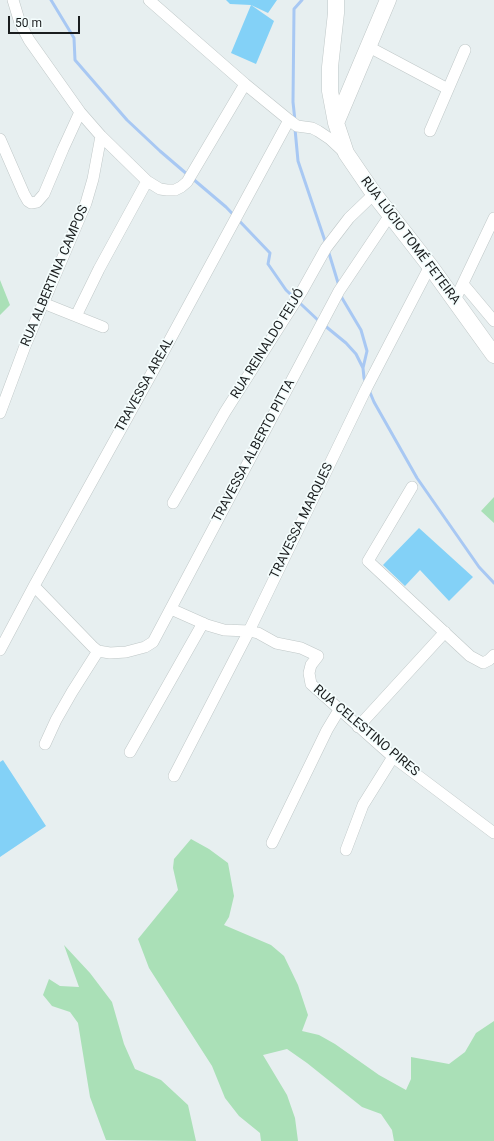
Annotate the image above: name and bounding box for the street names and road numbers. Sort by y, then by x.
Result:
street label: RUA LÚCIO TOMÉ FETEIRA [357,174,463,308]
street label: RUA ALBERTINA CAMPOS [18,203,92,349]
street label: RUA REINALDO FEIJÓ [228,286,308,402]
street label: TRAVESSA AREAL [113,335,177,435]
street label: TRAVESSA ALBERTO PITTA [210,377,298,525]
street label: TRAVESSA MARQUES [267,461,337,581]
street label: RUA CELESTINO PIRES [310,682,422,780]

